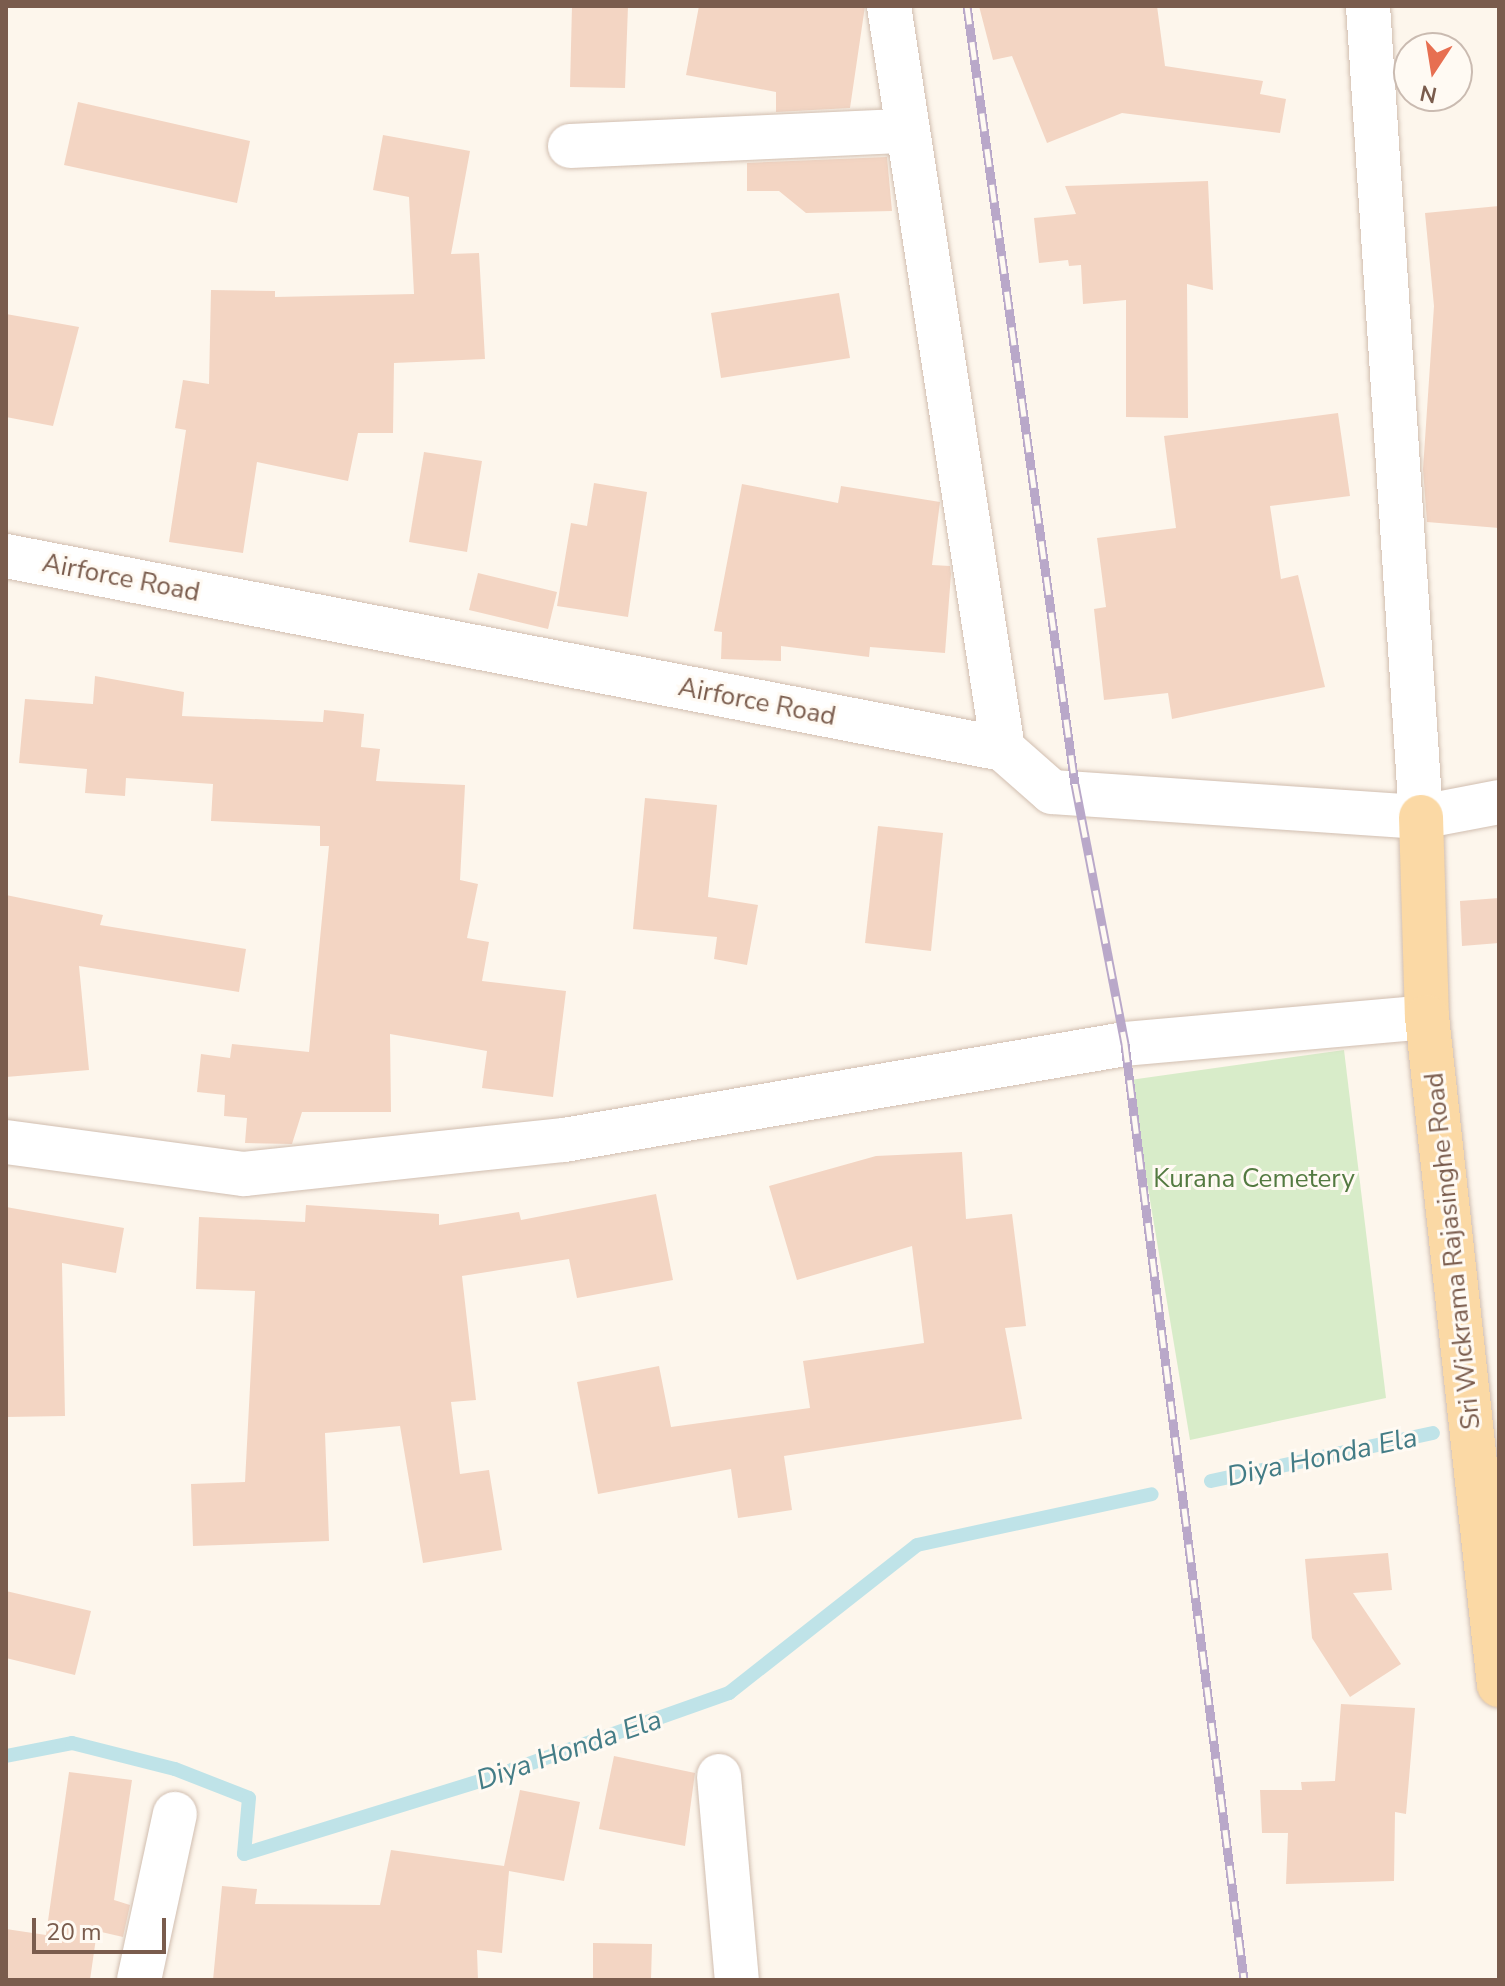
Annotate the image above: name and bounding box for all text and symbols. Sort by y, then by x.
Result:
north arrow [1393,32,1473,112]
text: N [1417,77,1440,110]
street label: Airforce Road [40,547,202,609]
street label: Airforce Road [676,671,838,733]
street label: Sri Wickrama Rajasinghe Road [1419,1071,1487,1431]
park label: Kurana Cemetery [1153,1163,1355,1195]
water label: Diya Honda Ela [1224,1420,1420,1494]
water label: Diya Honda Ela [472,1703,666,1797]
scale bar [36,1902,170,1952]
text: 20 m [46,1916,102,1948]

